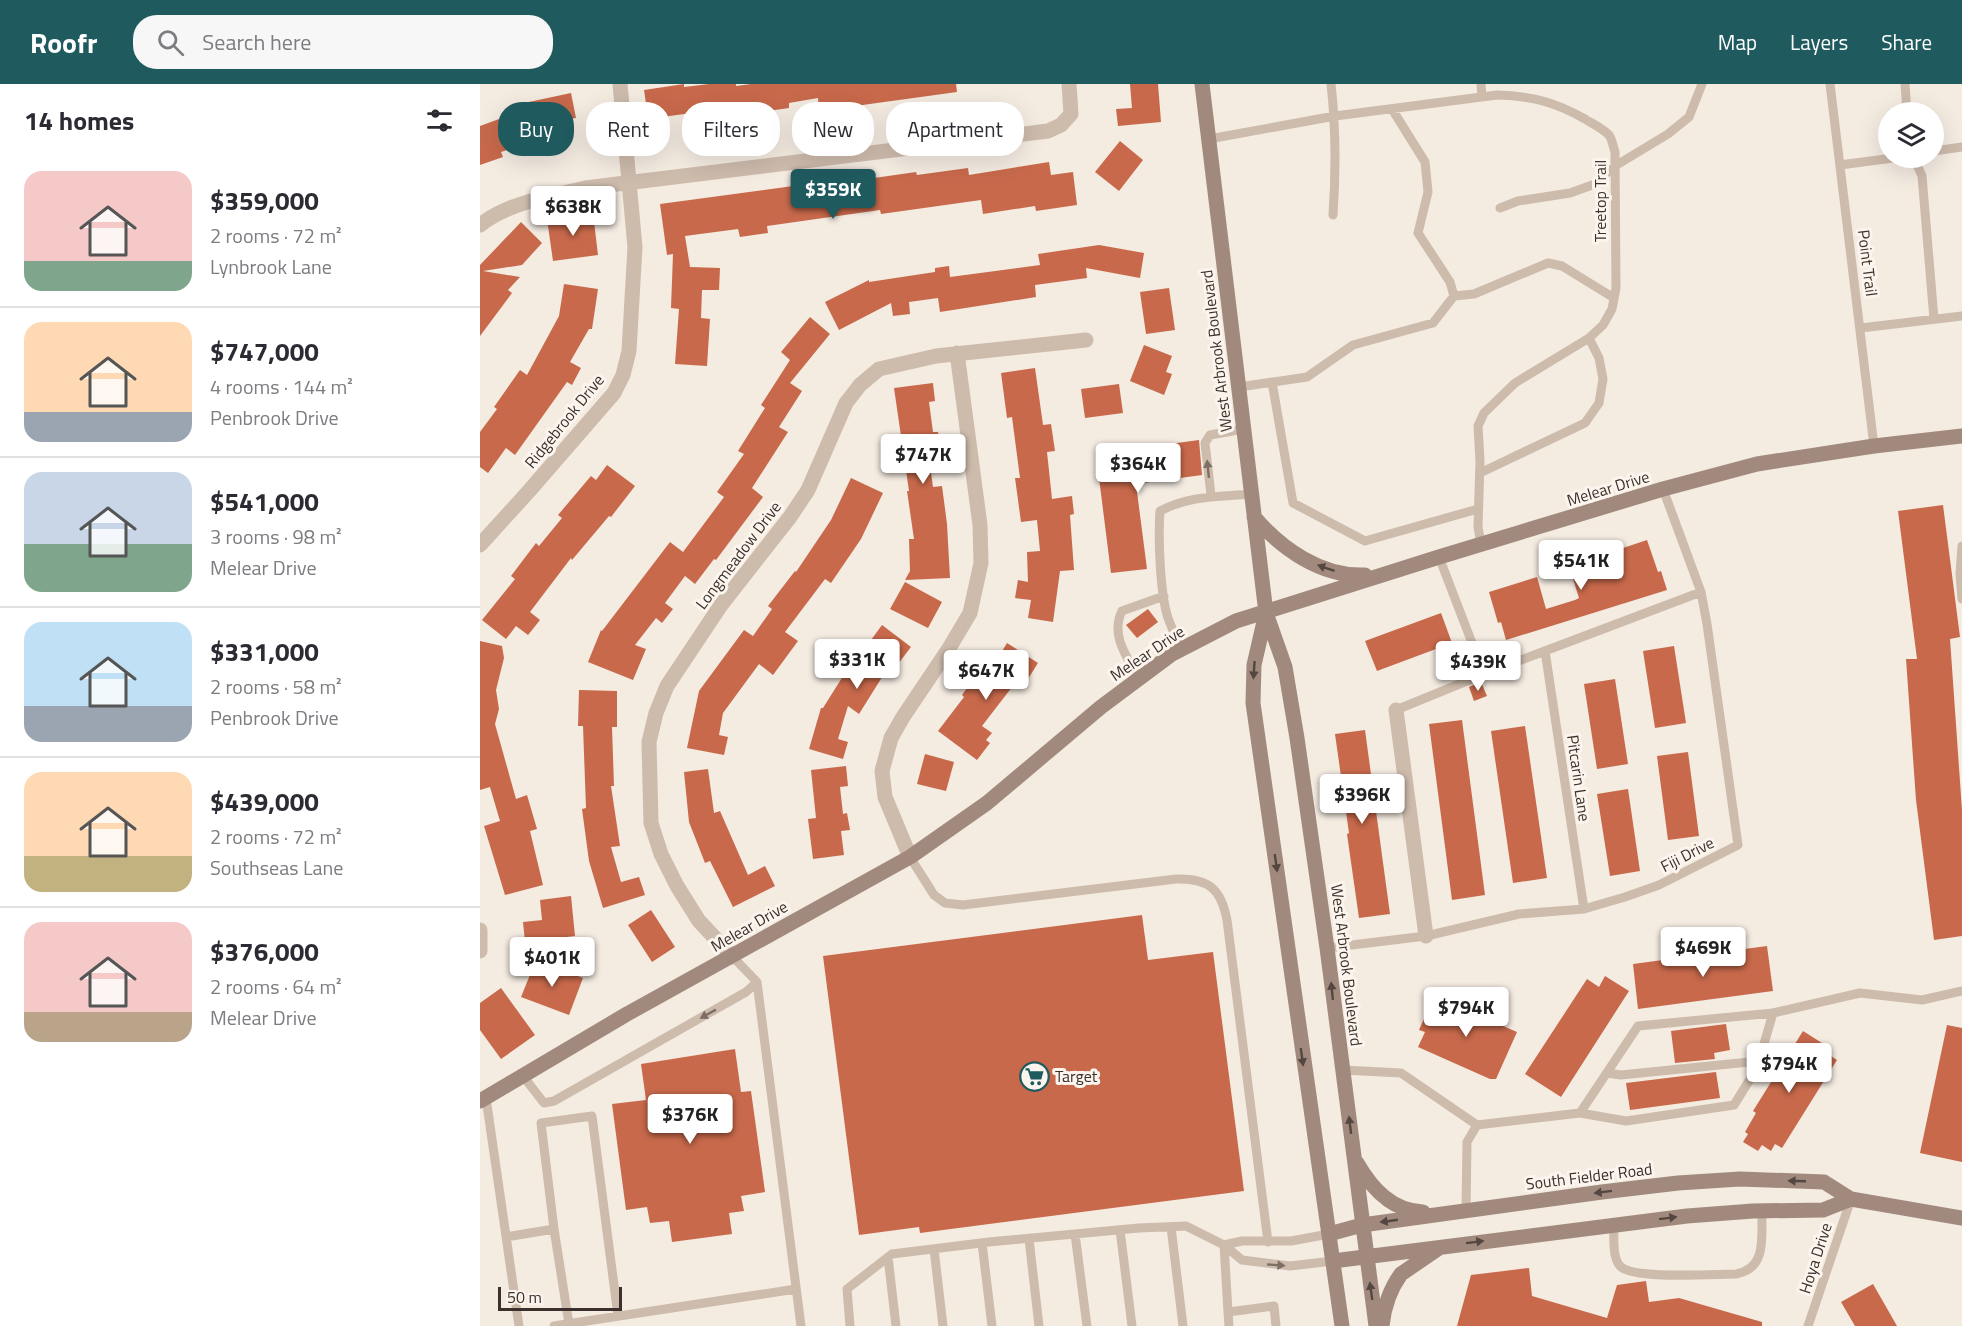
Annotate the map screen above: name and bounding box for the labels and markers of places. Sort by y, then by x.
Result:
pin: $359K [791,169,875,220]
pin: $638K [531,186,615,237]
pin: $747K [881,434,965,485]
pin: $364K [1096,443,1180,494]
pin: $541K [1539,540,1623,591]
pin: $331K [815,639,899,690]
pin: $439K [1436,641,1520,692]
pin: $647K [944,650,1028,701]
pin: $396K [1320,774,1404,825]
pin: $469K [1661,927,1745,978]
pin: $401K [510,937,594,988]
pin: $794K [1424,987,1508,1038]
pin: $794K [1747,1043,1831,1094]
supermarket icon: Target [1018,1060,1050,1092]
place label: Target [1055,1064,1098,1088]
pin: $376K [648,1094,732,1145]

